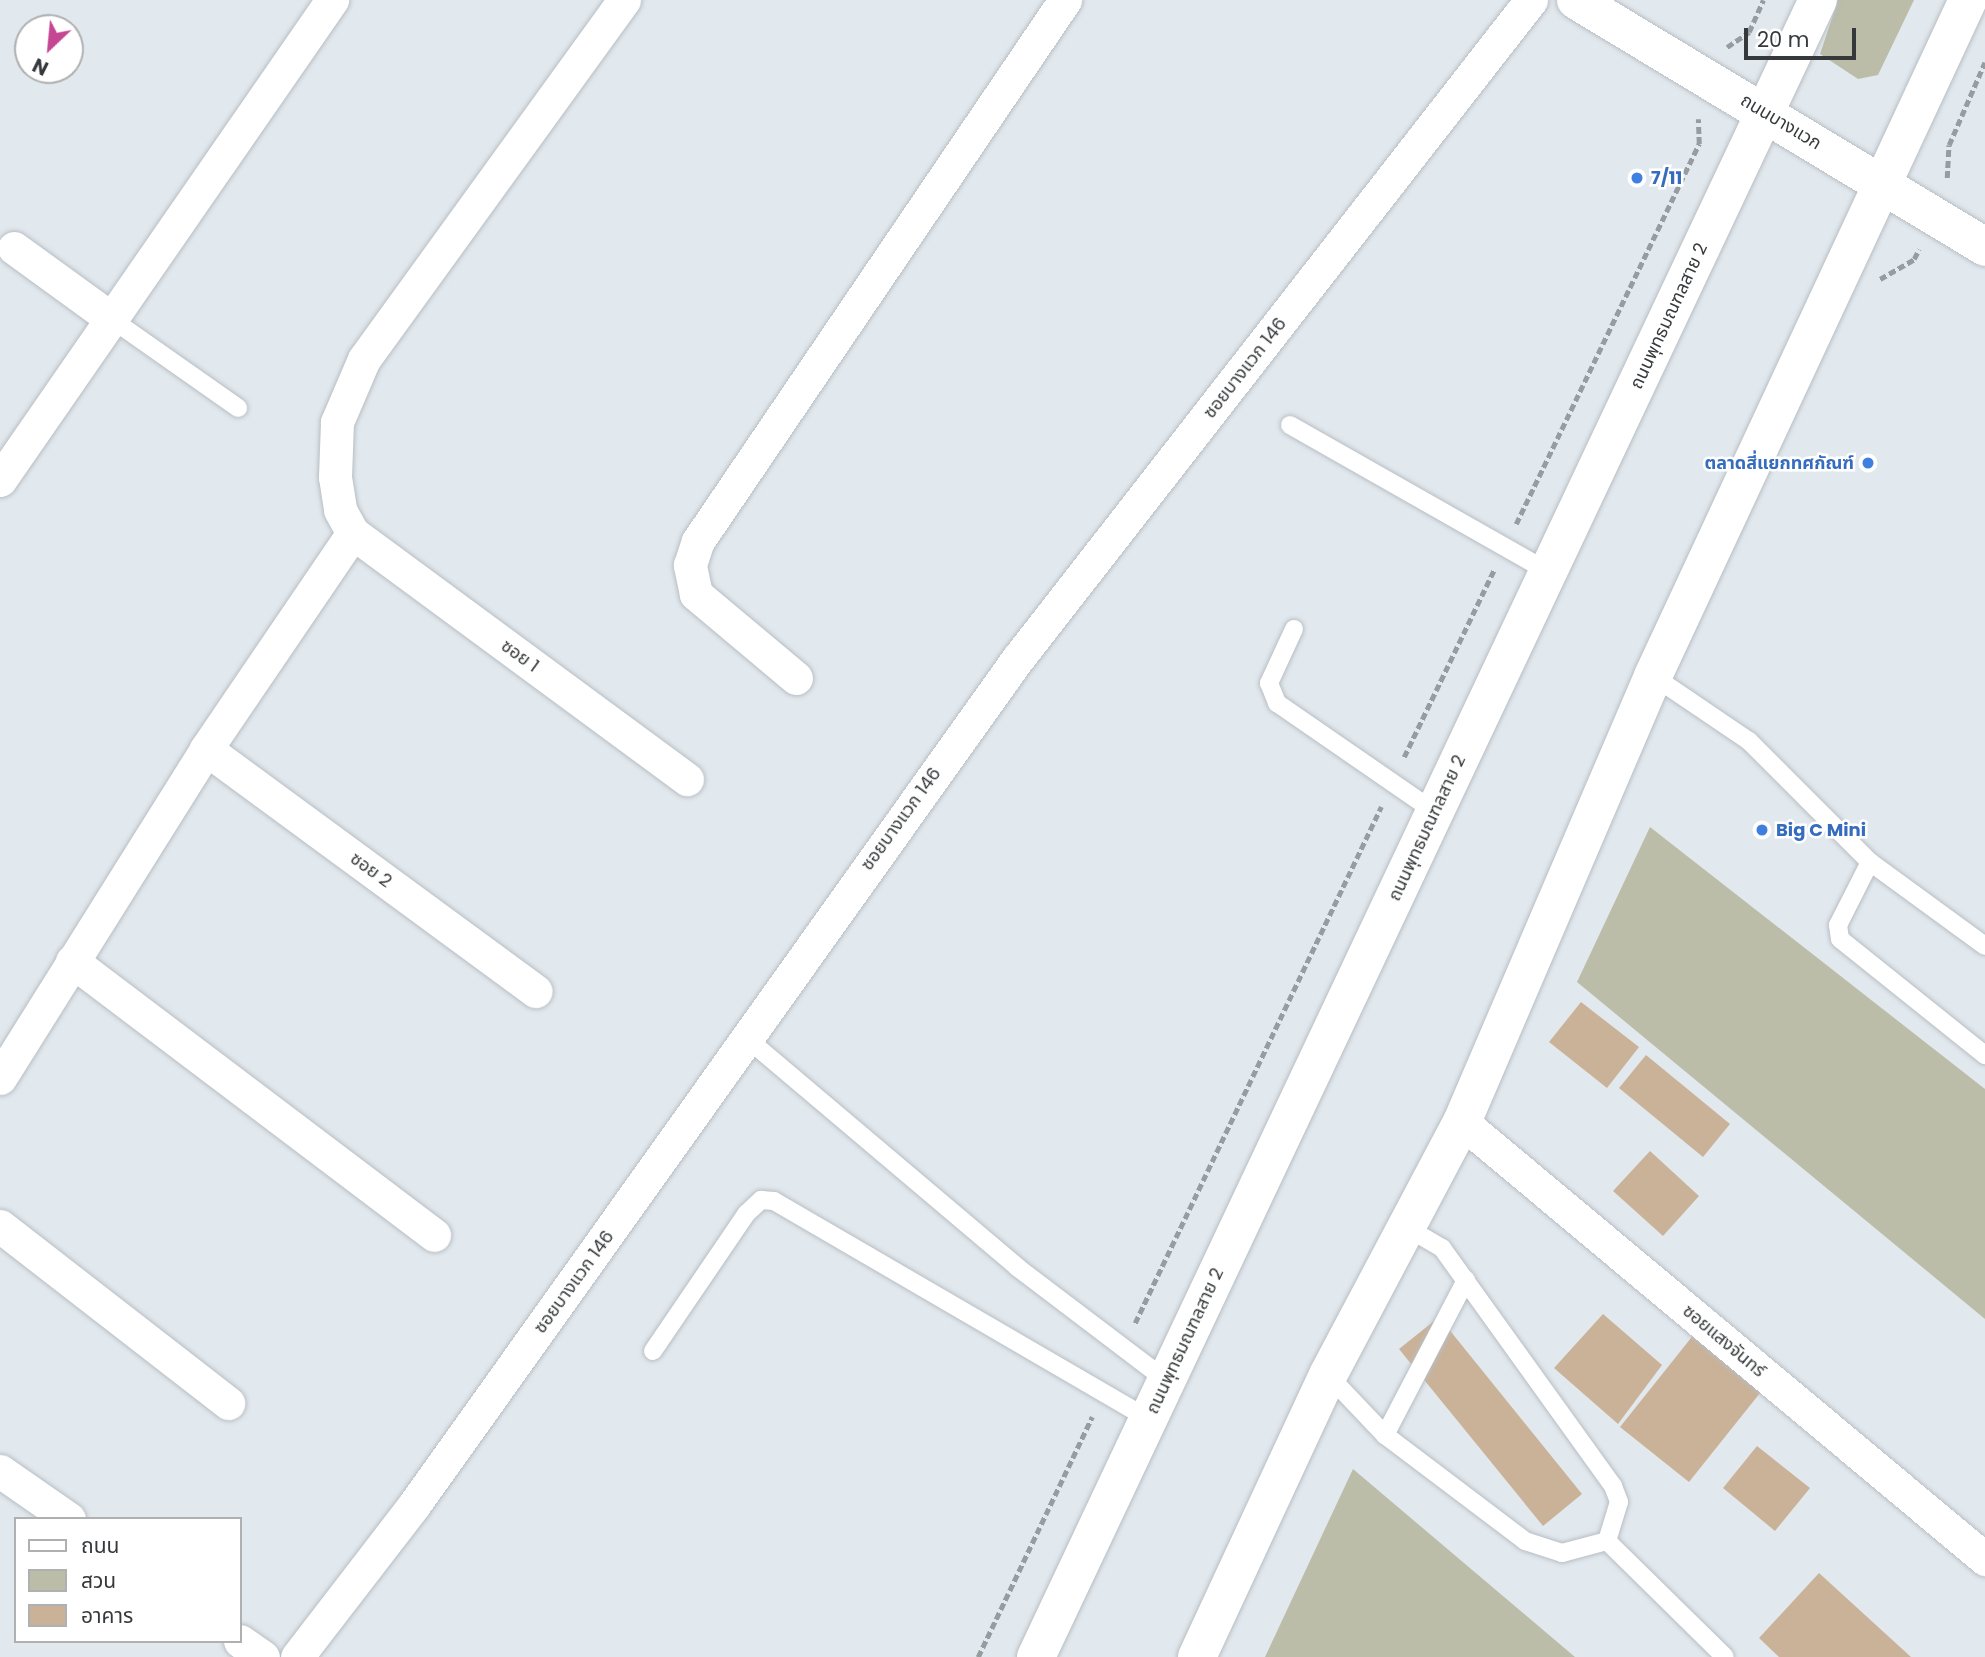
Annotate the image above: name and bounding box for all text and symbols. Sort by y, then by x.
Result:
north arrow [14,14,84,84]
scale bar [1747,14,1859,58]
text: 20 m [1757,25,1810,54]
text: N [28,51,53,82]
street label: ถนนบางแวก [1737,89,1825,155]
place label: 7/11 [1651,167,1682,189]
marker: 7/11 [1629,170,1645,186]
street label: ถนนพุทธมณฑลสาย 2 [1626,240,1712,392]
street label: ซอยบางแวก 146 [1199,313,1291,423]
place label: ตลาดสี่แยกทศกัณฑ์ [1704,452,1854,474]
marker: ตลาดสี่แยกทศกัณฑ์ [1860,455,1876,471]
street label: ซอย 1 [497,635,543,677]
street label: ถนนพุทธมณฑลสาย 2 [1384,752,1470,904]
street label: ซอยบางแวก 146 [856,763,946,875]
place label: Big C Mini [1776,819,1866,841]
marker: Big C Mini [1754,822,1770,838]
street label: ซอย 2 [346,848,396,892]
street label: ซอยบางแวก 146 [529,1226,619,1338]
street label: ถนนพุทธมณฑลสาย 2 [1142,1265,1228,1417]
street label: ซอยแสงจันทร์ [1678,1300,1770,1382]
legend [14,1517,242,1643]
text: ถนน [81,1531,119,1560]
text: สวน [81,1566,116,1595]
text: อาคาร [81,1601,133,1630]

